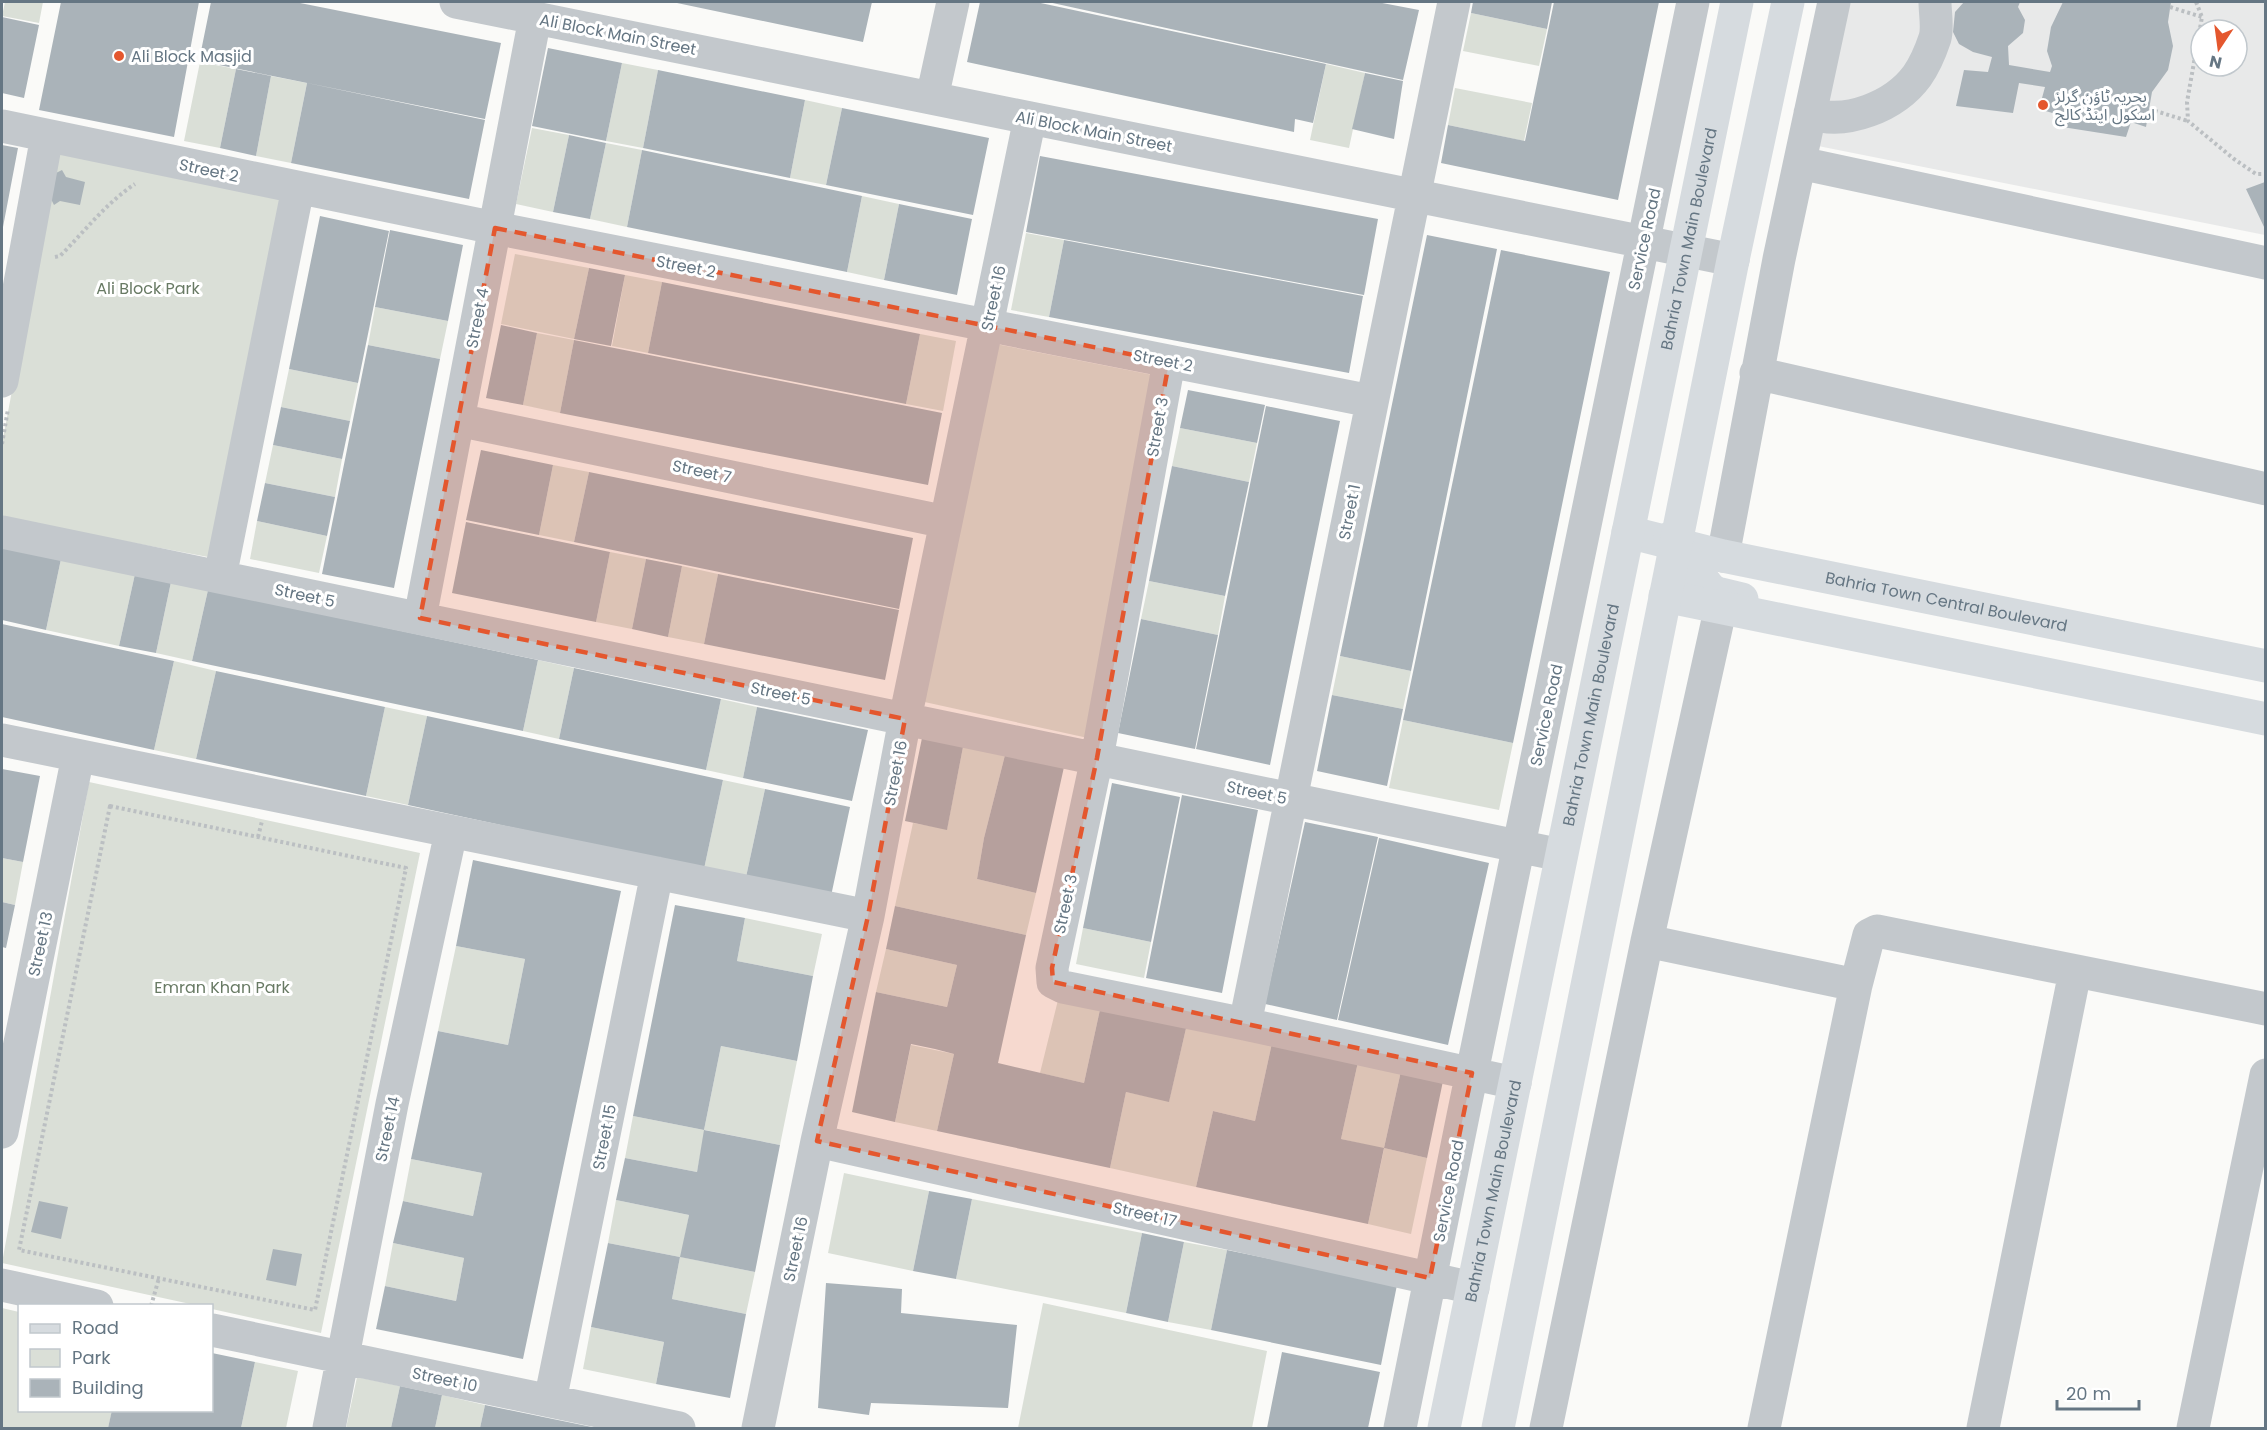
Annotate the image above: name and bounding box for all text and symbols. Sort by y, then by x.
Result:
street label: Ali Block Main Street [538,8,698,61]
north arrow [2189,18,2249,78]
place label: Ali Block Masjid [131,45,252,68]
marker: Ali Block Masjid [112,49,126,63]
text: N [2207,50,2224,75]
place label: بحریہ ٹاؤن گرلز اسکول اینڈ کالج [2054,85,2155,127]
marker: بحریہ ٹاؤن گرلز اسکول اینڈ کالج [2036,98,2050,112]
street label: Ali Block Main Street [1014,105,1174,158]
street label: Bahria Town Main Boulevard [1655,126,1723,352]
street label: Street 2 [177,153,241,188]
street label: Service Road [1622,186,1667,292]
street label: Street 2 [654,249,718,284]
street label: Street 16 [975,263,1012,333]
park label: Ali Block Park [96,277,200,300]
street label: Street 4 [460,286,495,350]
street label: Street 2 [1131,343,1195,378]
street label: Street 3 [1141,395,1174,459]
street label: Street 7 [670,454,734,489]
street label: Street 1 [1333,482,1366,542]
street label: Bahria Town Central Boulevard [1823,566,2070,638]
street label: Street 5 [273,578,337,613]
street label: Bahria Town Main Boulevard [1557,602,1625,828]
street label: Service Road [1524,662,1569,768]
street label: Street 5 [749,676,813,711]
street label: Street 16 [878,738,913,808]
street label: Street 5 [1225,775,1289,810]
street label: Street 3 [1048,872,1083,936]
street label: Street 13 [22,910,59,979]
park label: Emran Khan Park [154,976,290,999]
street label: Bahria Town Main Boulevard [1459,1078,1527,1304]
street label: Street 14 [369,1094,406,1164]
street label: Street 15 [587,1102,622,1172]
street label: Service Road [1427,1138,1470,1244]
street label: Street 17 [1111,1196,1179,1233]
street label: Street 16 [777,1214,814,1284]
legend [18,1304,213,1412]
text: Road [72,1315,119,1340]
text: Park [72,1345,111,1370]
street label: Street 10 [410,1361,480,1398]
scale bar [2057,1373,2140,1411]
text: Building [72,1375,144,1400]
text: 20 m [2066,1381,2111,1406]

